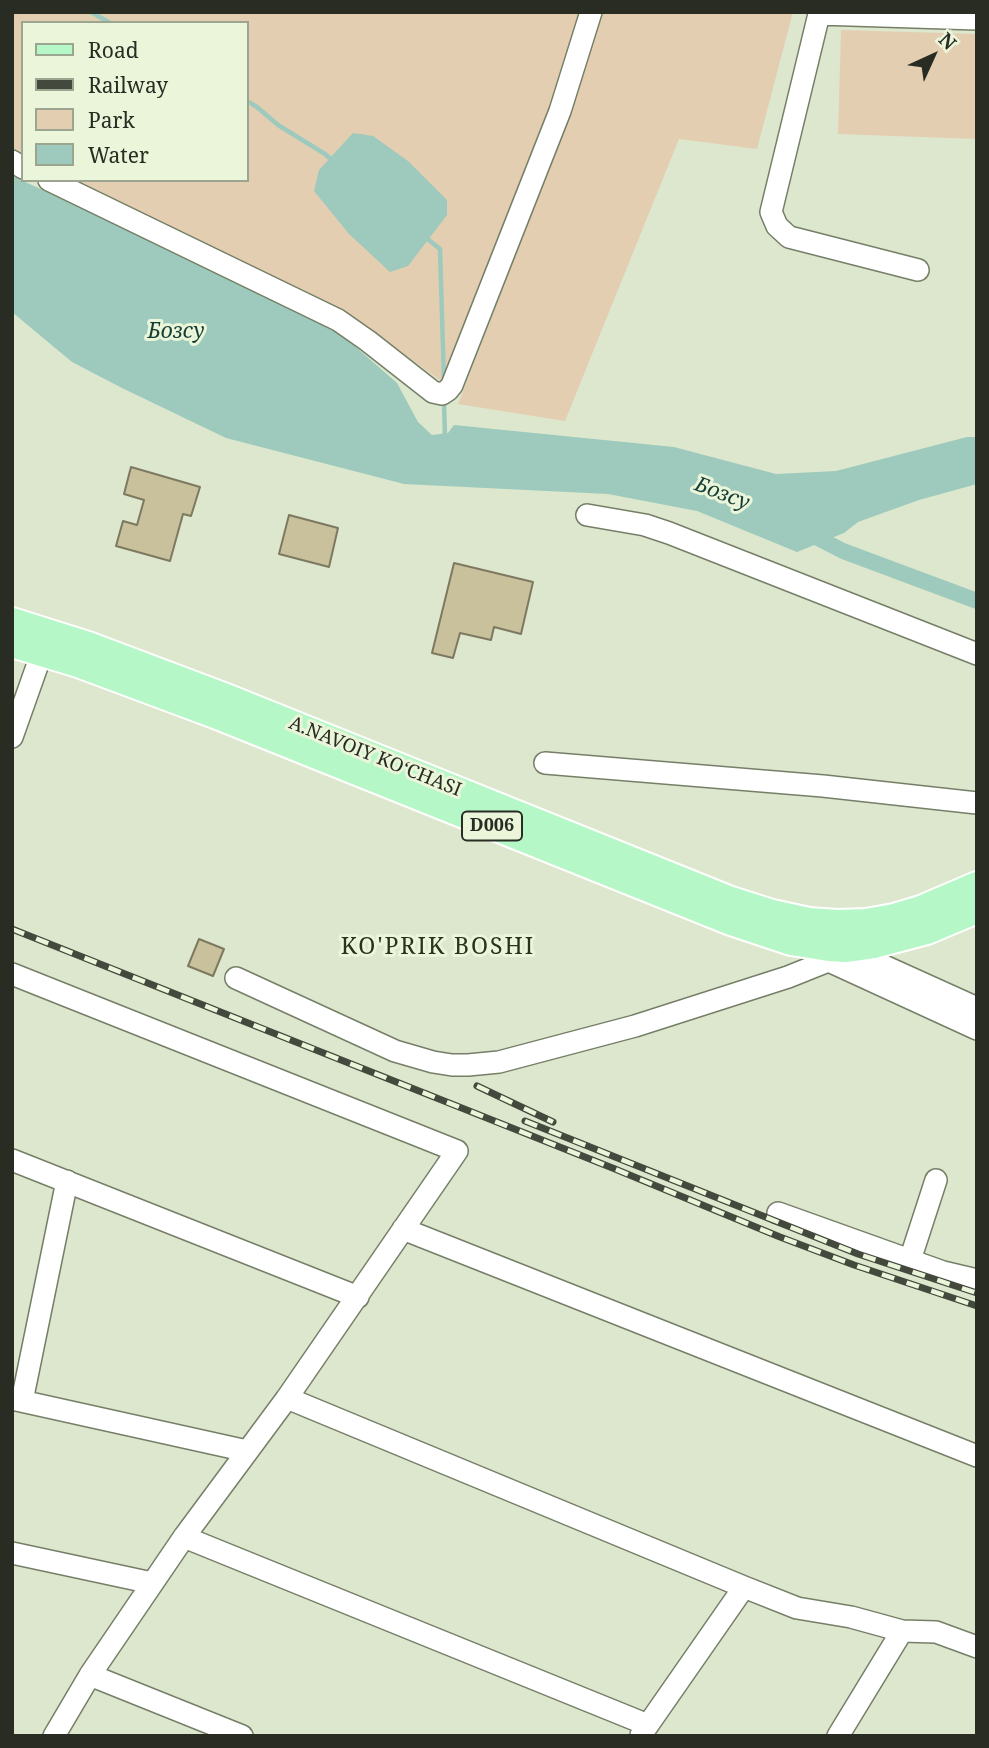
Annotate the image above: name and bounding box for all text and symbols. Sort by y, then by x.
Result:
legend [21,21,248,182]
north arrow [898,21,968,91]
text: N [933,27,962,56]
text: Road [88,36,139,64]
text: Railway [88,71,168,99]
text: Park [88,106,135,134]
text: Water [88,141,149,169]
water label: Бозсу [148,319,204,345]
water label: Бозсу [691,472,753,516]
street label: A.NAVOIY KO‘CHASI [285,712,465,802]
road number: D006 [462,812,522,840]
district label: KO'PRIK BOSHI [342,933,534,961]

